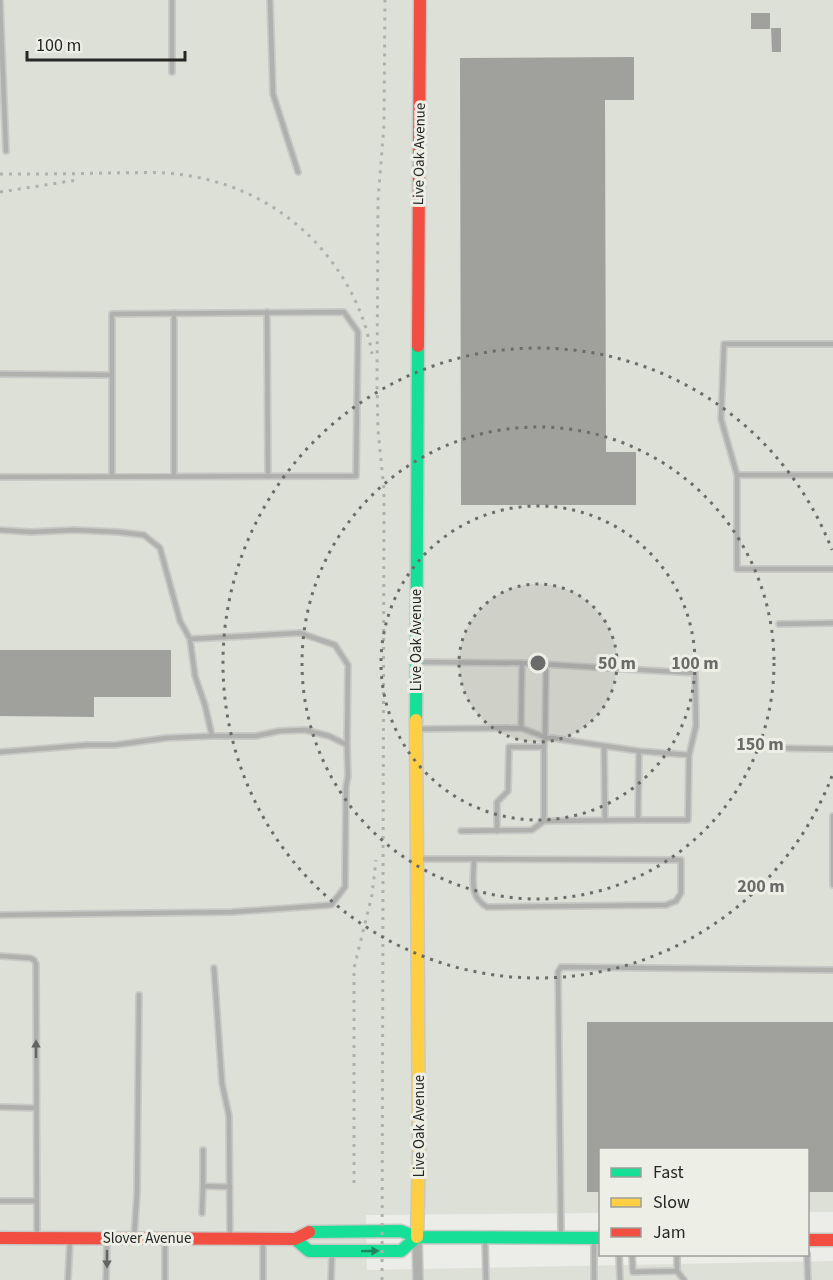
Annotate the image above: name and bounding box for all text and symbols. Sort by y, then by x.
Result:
scale bar [27,24,184,62]
text: 100 m [36,33,81,58]
street label: Live Oak Avenue [408,103,431,205]
street label: Live Oak Avenue [406,589,427,691]
text: 50 m [598,651,636,676]
text: 100 m [671,651,719,676]
centre of rings [528,653,548,673]
text: 150 m [736,732,784,757]
text: 200 m [737,874,785,899]
one-way arrow [31,1040,41,1059]
street label: Live Oak Avenue [409,1075,430,1177]
legend [599,1148,809,1256]
text: Fast [653,1160,684,1185]
text: Slow [653,1190,690,1215]
text: Jam [653,1220,686,1245]
street label: Slover Avenue [103,1228,191,1249]
one-way arrow [361,1246,380,1256]
one-way arrow [102,1249,111,1268]

